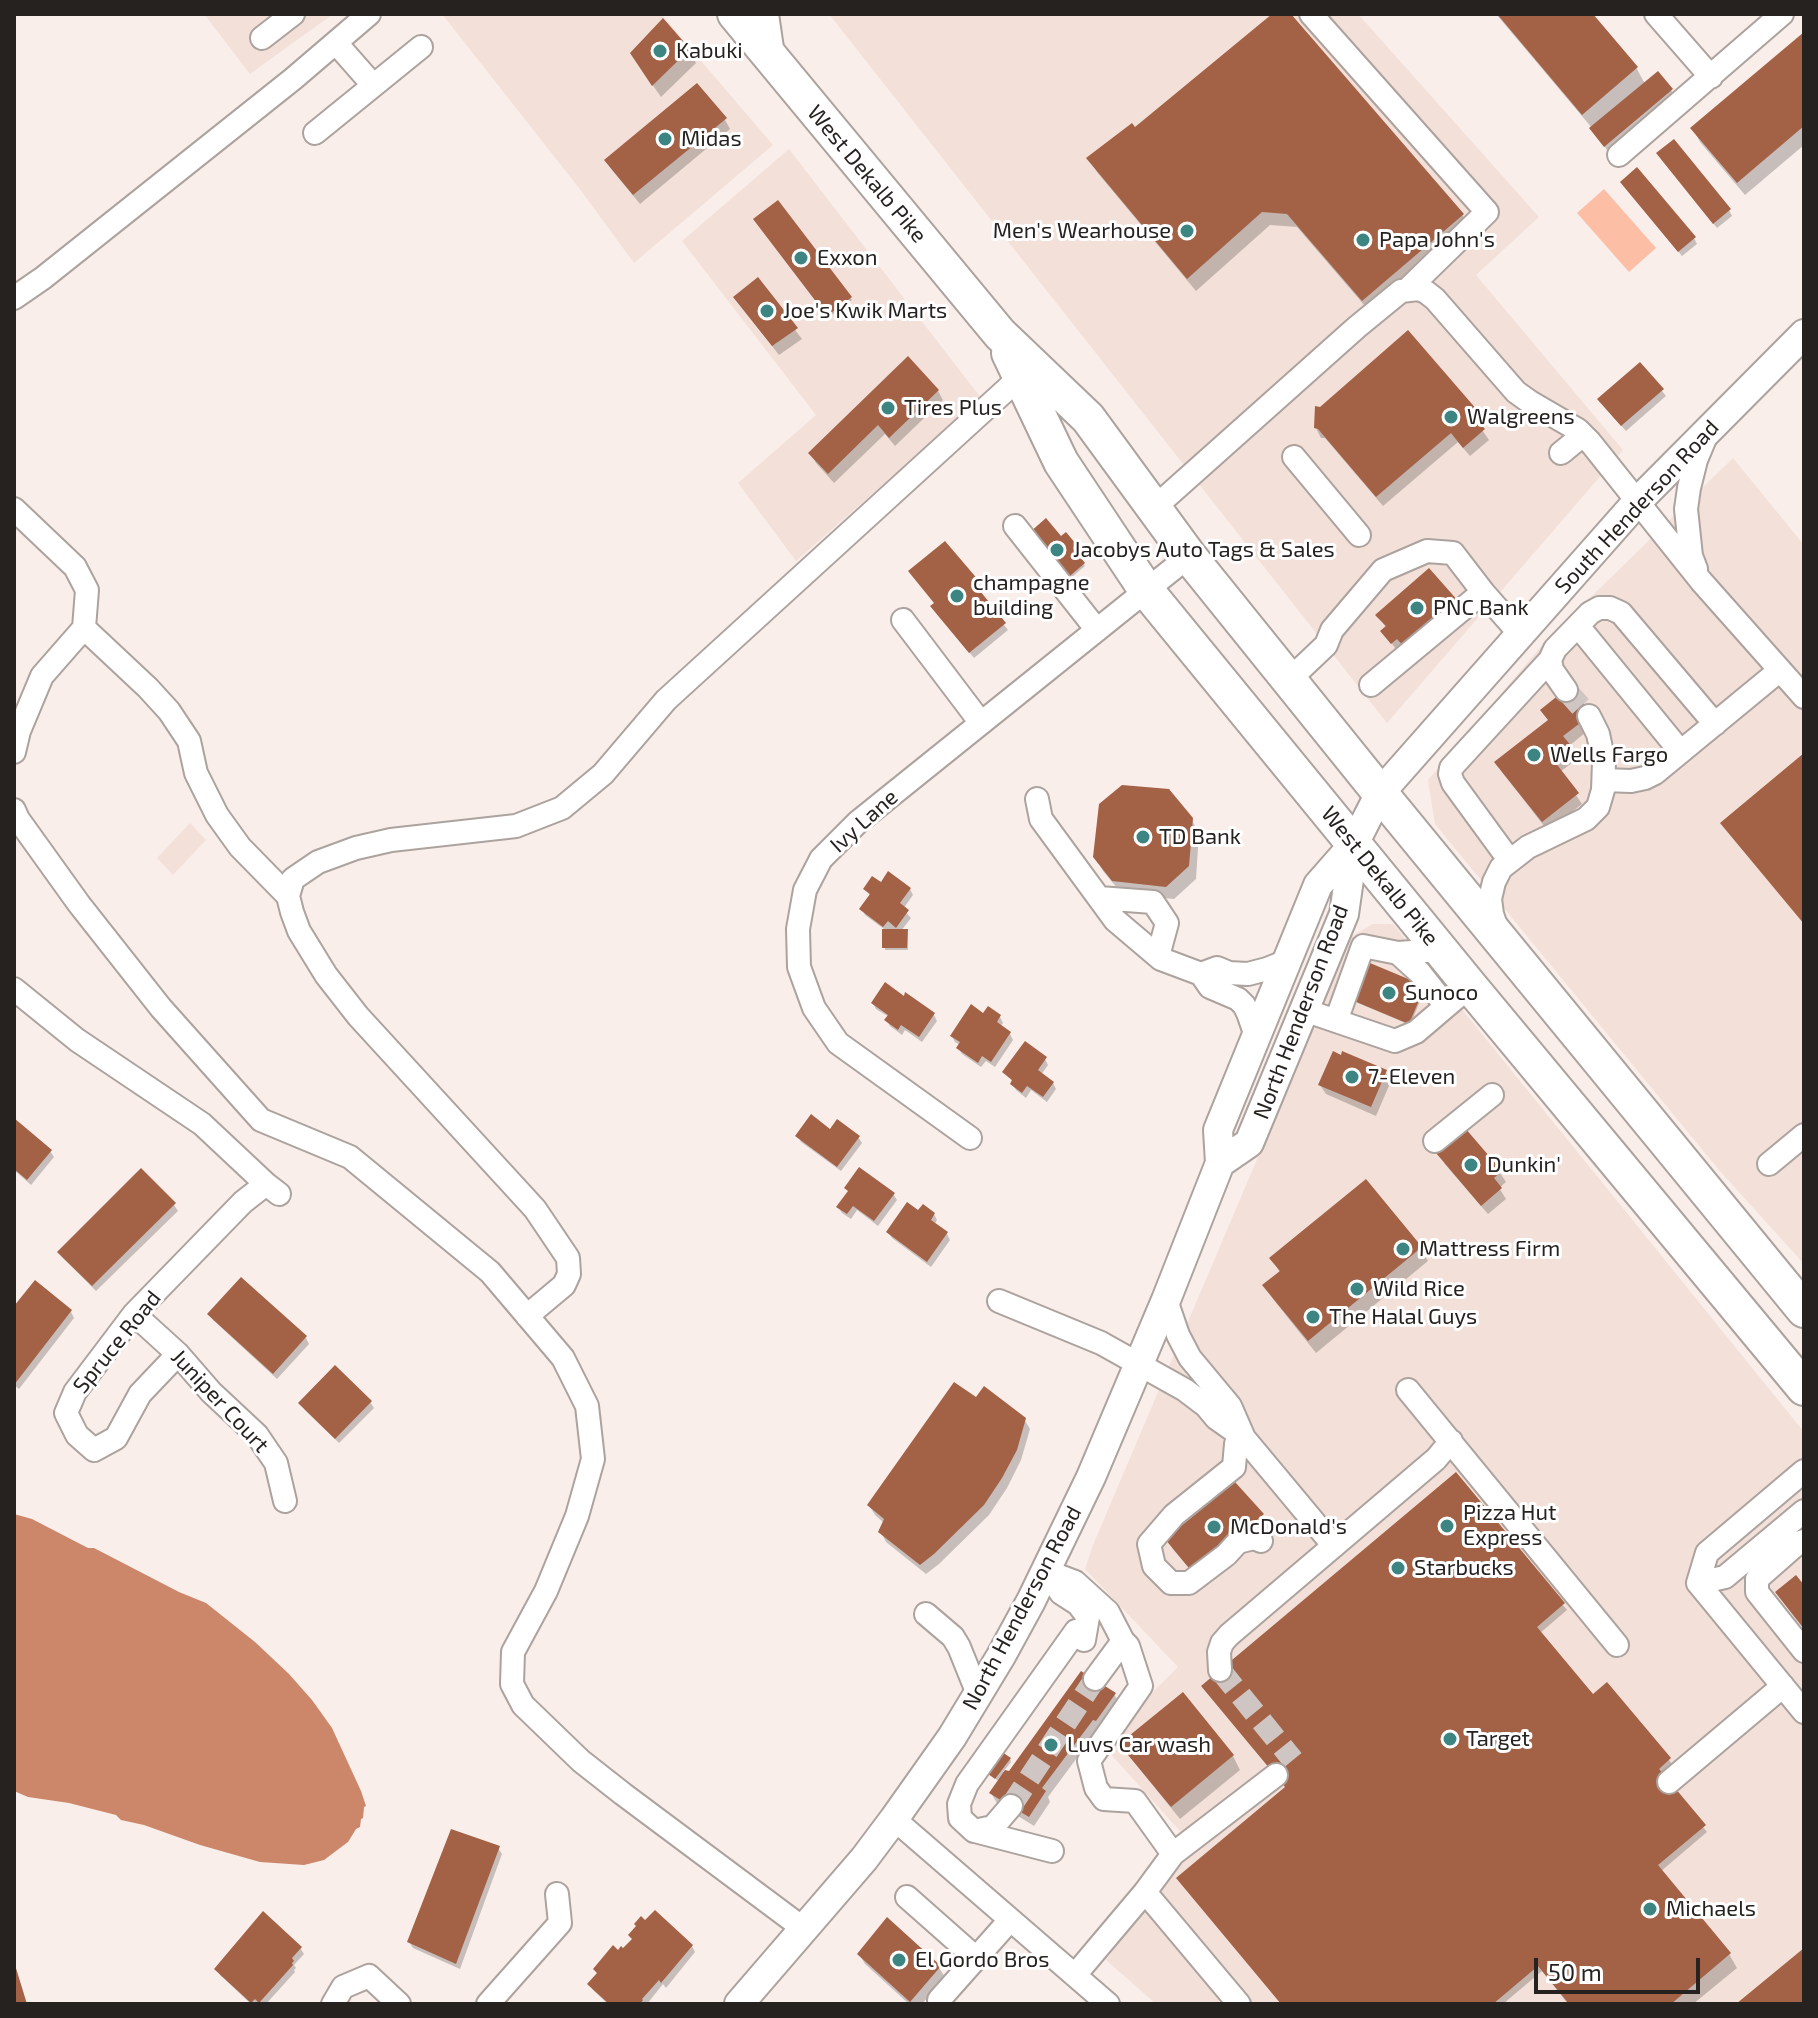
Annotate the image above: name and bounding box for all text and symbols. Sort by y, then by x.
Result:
place label: Kabuki [676,38,743,64]
marker: Kabuki [651,42,669,60]
street label: West Dekalb Pike [802,100,932,248]
place label: Midas [681,126,742,152]
marker: Midas [656,130,674,148]
place label: Men's Wearhouse [993,218,1171,244]
marker: Men's Wearhouse [1178,222,1196,240]
place label: Papa John's [1379,227,1495,253]
marker: Papa John's [1354,231,1372,249]
place label: Exxon [817,245,878,271]
marker: Exxon [792,249,810,267]
place label: Joe's Kwik Marts [783,298,947,324]
marker: Joe's Kwik Marts [758,302,776,320]
place label: Tires Plus [904,395,1002,421]
marker: Tires Plus [879,399,897,417]
place label: Walgreens [1467,404,1575,430]
marker: Walgreens [1442,408,1460,426]
street label: South Henderson Road [1550,415,1724,599]
place label: Jacobys Auto Tags & Sales [1073,537,1335,563]
marker: Jacobys Auto Tags & Sales [1048,541,1066,559]
place label: champagne building [973,570,1090,622]
marker: champagne building [948,587,966,605]
place label: PNC Bank [1433,595,1529,621]
marker: PNC Bank [1408,599,1426,617]
place label: Wells Fargo [1550,742,1668,768]
marker: Wells Fargo [1525,746,1543,764]
street label: Ivy Lane [825,784,903,858]
street label: West Dekalb Pike [1316,801,1444,951]
place label: TD Bank [1159,824,1241,850]
marker: TD Bank [1134,828,1152,846]
street label: North Henderson Road [1248,901,1354,1123]
place label: Sunoco [1405,980,1478,1006]
marker: Sunoco [1380,984,1398,1002]
place label: 7-Eleven [1368,1064,1455,1090]
marker: 7-Eleven [1343,1068,1361,1086]
place label: Dunkin' [1487,1152,1561,1178]
marker: Dunkin' [1462,1156,1480,1174]
place label: Mattress Firm [1419,1236,1560,1262]
marker: Mattress Firm [1394,1240,1412,1258]
place label: Wild Rice [1373,1276,1465,1302]
marker: Wild Rice [1348,1280,1366,1298]
street label: Spruce Road [68,1285,166,1399]
place label: The Halal Guys [1329,1304,1477,1330]
marker: The Halal Guys [1304,1308,1322,1326]
street label: Juniper Court [166,1344,274,1458]
place label: Pizza Hut Express [1463,1500,1556,1552]
street label: North Henderson Road [957,1501,1087,1715]
place label: McDonald's [1230,1514,1347,1540]
marker: Pizza Hut Express [1438,1517,1456,1535]
marker: McDonald's [1205,1518,1223,1536]
place label: Starbucks [1414,1555,1514,1581]
marker: Starbucks [1389,1559,1407,1577]
place label: Target [1466,1726,1530,1752]
marker: Target [1441,1730,1459,1748]
place label: Luvs Car wash [1067,1732,1211,1758]
marker: Luvs Car wash [1042,1736,1060,1754]
place label: Michaels [1666,1896,1756,1922]
marker: Michaels [1641,1900,1659,1918]
scale bar [1538,1942,1704,1992]
place label: El Gordo Bros [915,1947,1050,1973]
marker: El Gordo Bros [890,1951,908,1969]
text: 50 m [1548,1957,1602,1986]

